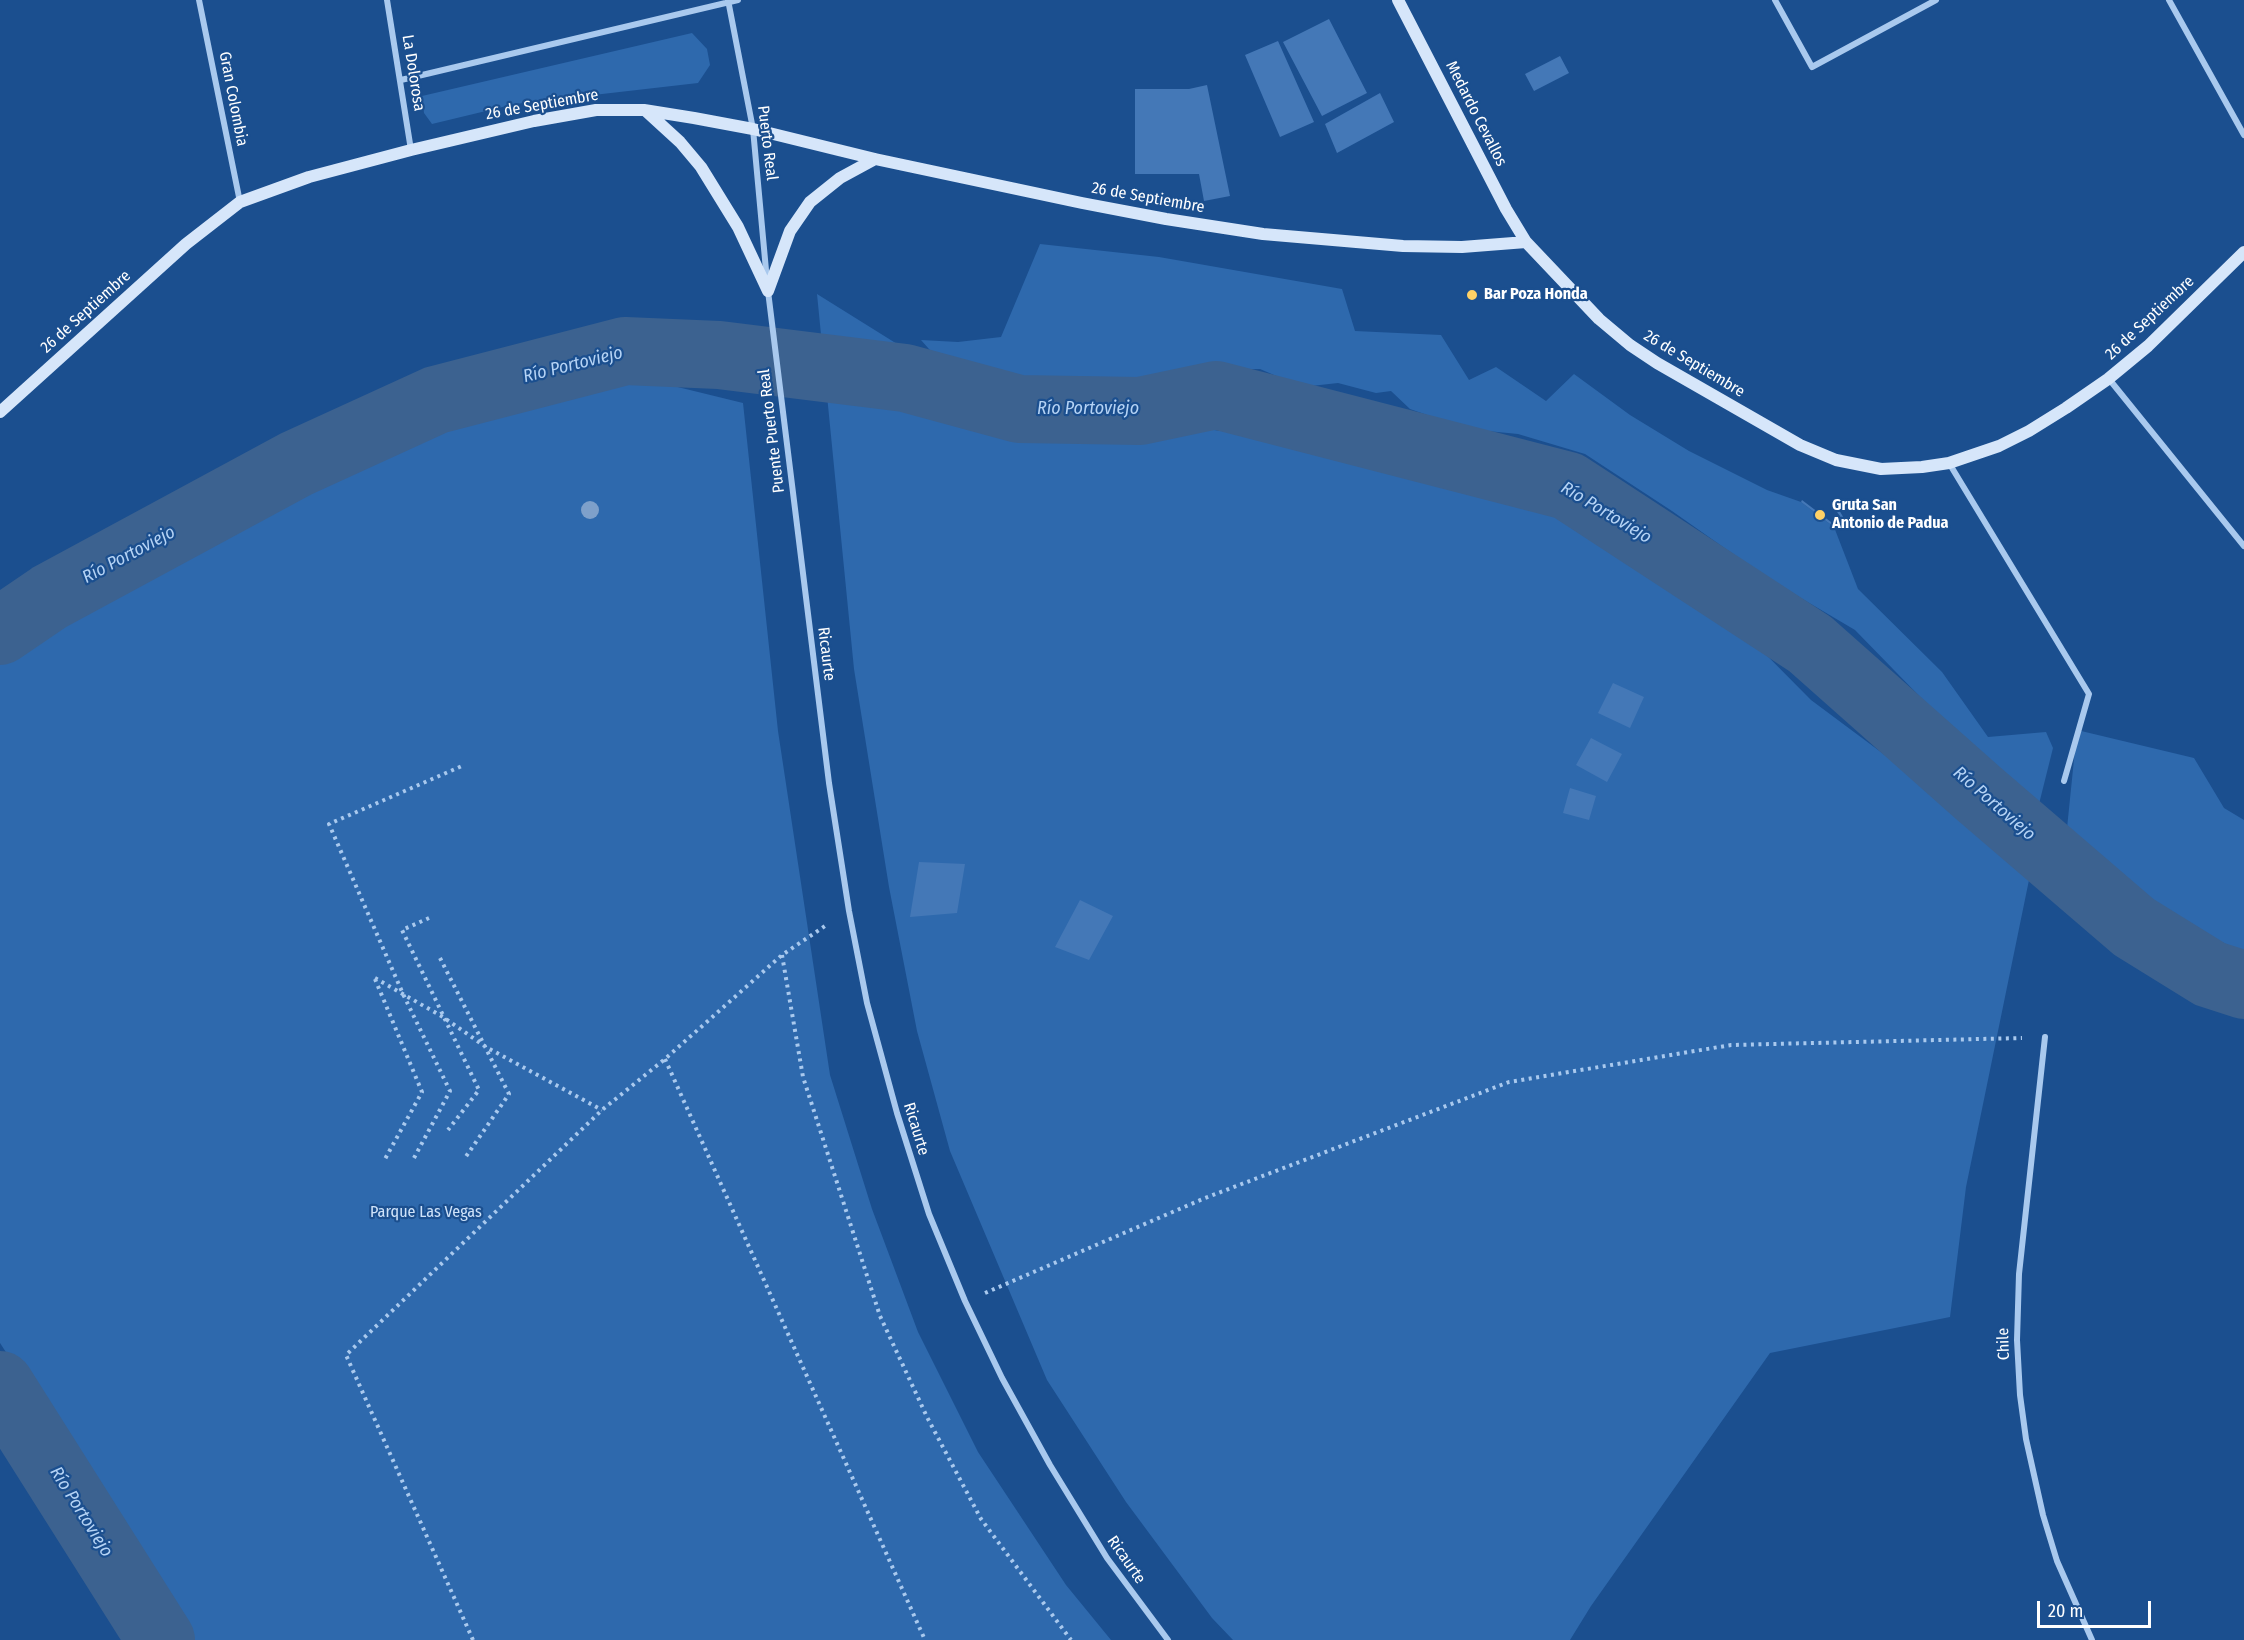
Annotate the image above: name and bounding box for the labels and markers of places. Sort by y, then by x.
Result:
place label: Bar Poza Honda [1484,285,1588,305]
marker: Bar Poza Honda [1465,288,1479,302]
place label: Gruta San Antonio de Padua [1832,496,1948,534]
marker: Gruta San Antonio de Padua [1813,508,1827,522]

